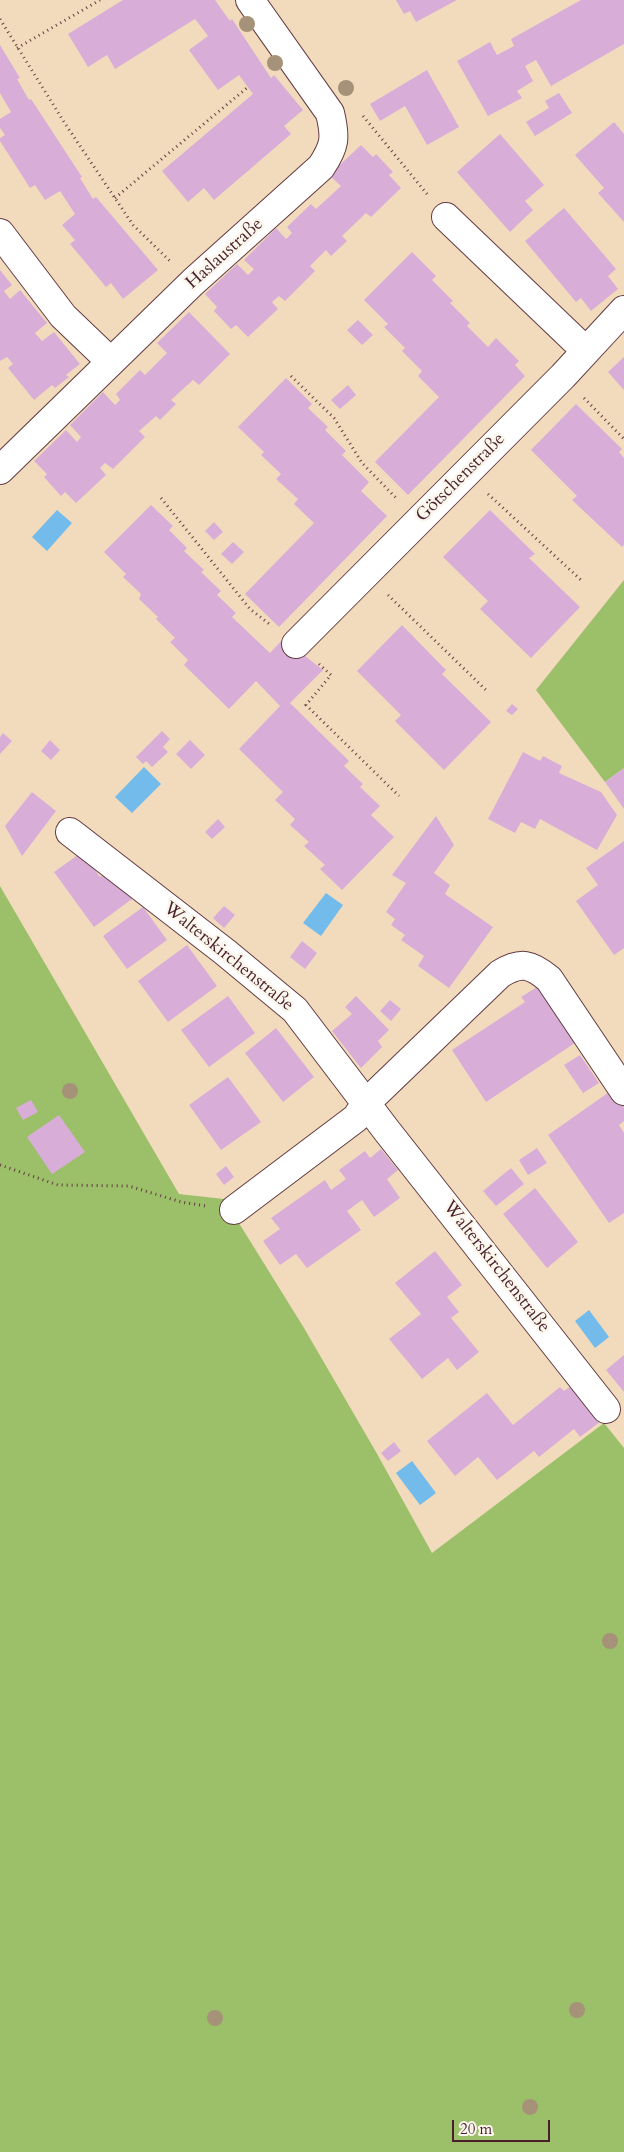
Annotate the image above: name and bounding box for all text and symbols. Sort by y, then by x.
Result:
street label: Haslaustraße [182,214,268,294]
street label: Götschenstraße [412,429,510,527]
street label: Walterskirchenstraße [158,898,298,1016]
street label: Walterskirchenstraße [438,1197,554,1337]
scale bar [454,2110,552,2142]
text: 20 m [460,2119,492,2139]

